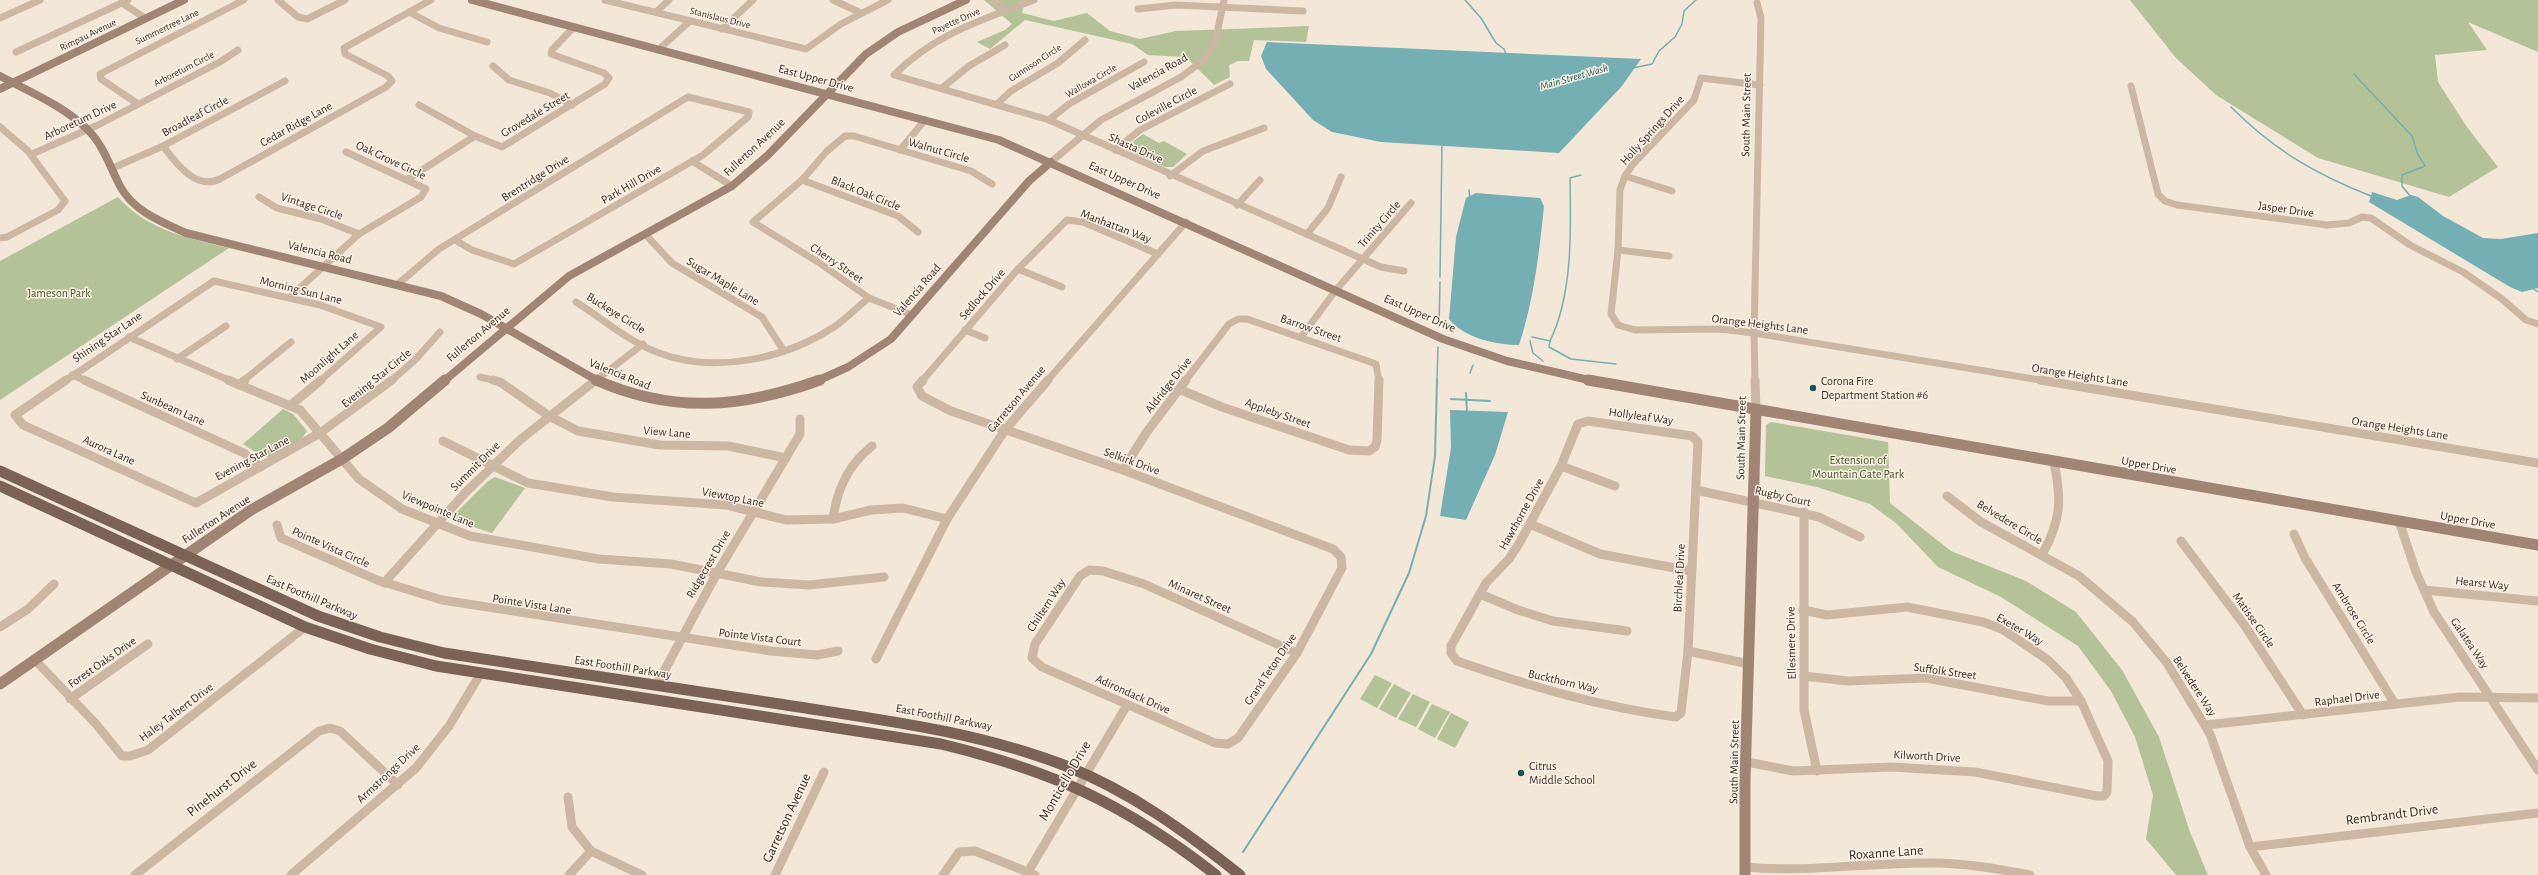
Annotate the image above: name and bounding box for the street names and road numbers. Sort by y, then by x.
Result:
street label: Stanislaus Drive [689,6,752,30]
street label: Payette Drive [930,6,982,36]
street label: Summertree Lane [134,7,201,47]
street label: Rimpau Avenue [58,17,118,53]
street label: Gunnison Circle [1007,42,1063,84]
street label: Arboretum Circle [152,49,216,89]
street label: Valencia Road [1127,51,1189,93]
street label: East Upper Drive [777,62,855,94]
street label: Wallowa Circle [1064,62,1119,100]
street label: South Main Street [1739,73,1753,157]
street label: Coleville Circle [1133,84,1199,126]
street label: Grovedale Street [499,89,571,139]
street label: Broadleaf Circle [160,93,230,139]
street label: Holly Springs Drive [1618,93,1687,168]
street label: Arboretum Drive [42,98,118,142]
street label: Cedar Ridge Lane [258,99,334,149]
street label: Fullerton Avenue [721,116,787,178]
street label: Shasta Drive [1107,131,1165,165]
street label: Walnut Circle [907,136,971,164]
street label: Oak Grove Circle [354,139,428,181]
street label: Brentridge Drive [499,152,571,204]
street label: East Upper Drive [1087,159,1163,201]
street label: Park Hill Drive [599,162,663,206]
street label: Black Oak Circle [830,174,902,212]
street label: Vintage Circle [279,190,345,222]
street label: Trinity Circle [1355,198,1403,250]
street label: Jasper Drive [2257,199,2315,219]
street label: Manhattan Way [1079,207,1153,246]
street label: Valencia Road [287,238,353,266]
street label: Cherry Street [808,241,866,286]
street label: Sugar Maple Lane [685,255,761,307]
street label: Valencia Road [891,261,943,319]
street label: Sedlock Drive [957,266,1007,322]
street label: Morning Sun Lane [259,274,343,306]
street label: Buckeye Circle [584,290,647,337]
street label: East Upper Drive [1382,292,1458,334]
street label: Fullerton Avenue [444,304,512,364]
street label: Shining Star Lane [70,309,144,365]
street label: Barrow Street [1279,312,1343,344]
street label: Orange Heights Lane [1711,312,1809,336]
street label: Moonlight Lane [298,329,360,385]
street label: Evening Star Circle [339,346,413,410]
street label: Aldridge Drive [1143,355,1193,415]
street label: Valencia Road [587,356,653,392]
street label: Orange Heights Lane [2031,361,2129,389]
street label: Garretson Avenue [985,363,1047,435]
street label: Sunbeam Lane [139,389,207,427]
street label: Appleby Street [1243,396,1313,431]
street label: South Main Street [1734,396,1748,480]
street label: Hollyleaf Way [1608,406,1674,427]
street label: Orange Heights Lane [2351,414,2449,442]
street label: View Lane [643,424,691,440]
street label: Aurora Lane [81,433,137,467]
street label: Evening Star Lane [213,433,291,483]
street label: Summit Drive [448,439,502,493]
street label: Selkirk Drive [1102,445,1162,477]
street label: Upper Drive [2120,454,2178,476]
street label: Hawthorne Drive [1496,476,1546,552]
street label: Rugby Court [1754,484,1812,509]
street label: Viewtop Lane [701,485,765,509]
street label: Viewpointe Lane [400,488,476,530]
street label: Fullerton Avenue [180,493,252,545]
street label: Belvedere Circle [1975,498,2045,546]
street label: Upper Drive [2439,509,2497,531]
street label: Pointe Vista Circle [290,525,372,569]
street label: Ridgecrest Drive [684,528,732,600]
street label: Birchleaf Drive [1671,543,1687,613]
street label: East Foothill Parkway [264,572,359,623]
street label: Hearst Way [2455,574,2509,593]
street label: Chiltern Way [1025,576,1068,634]
street label: Minaret Street [1167,577,1233,615]
street label: Ambrose Circle [2330,580,2378,646]
street label: Matisse Circle [2231,590,2277,650]
street label: Pointe Vista Lane [492,592,572,616]
street label: Ellesmere Drive [1784,606,1798,680]
street label: Exeter Way [1994,611,2046,648]
street label: Galatea Way [2448,615,2491,671]
street label: Pointe Vista Court [718,626,802,648]
street label: Grand Teton Drive [1242,631,1298,707]
street label: Forest Oaks Drive [66,634,138,690]
street label: East Foothill Parkway [574,653,672,682]
street label: Belvedere Way [2170,654,2219,719]
street label: Suffolk Street [1913,661,1977,681]
street label: Buckthorn Way [1527,667,1599,696]
street label: Adirondack Drive [1094,672,1172,716]
street label: Haley Talbert Drive [137,680,216,744]
street label: Raphael Drive [2314,688,2380,708]
street label: East Foothill Parkway [895,702,993,733]
street label: South Main Street [1727,720,1741,804]
street label: Monticello Drive [1037,739,1093,823]
street label: Armstrongs Drive [354,741,422,805]
street label: Kilworth Drive [1893,748,1961,764]
street label: Pinehurst Drive [185,757,259,819]
street label: Garretson Avenue [760,771,814,865]
street label: Rembrandt Drive [2345,802,2439,828]
street label: Roxanne Lane [1848,843,1924,863]

